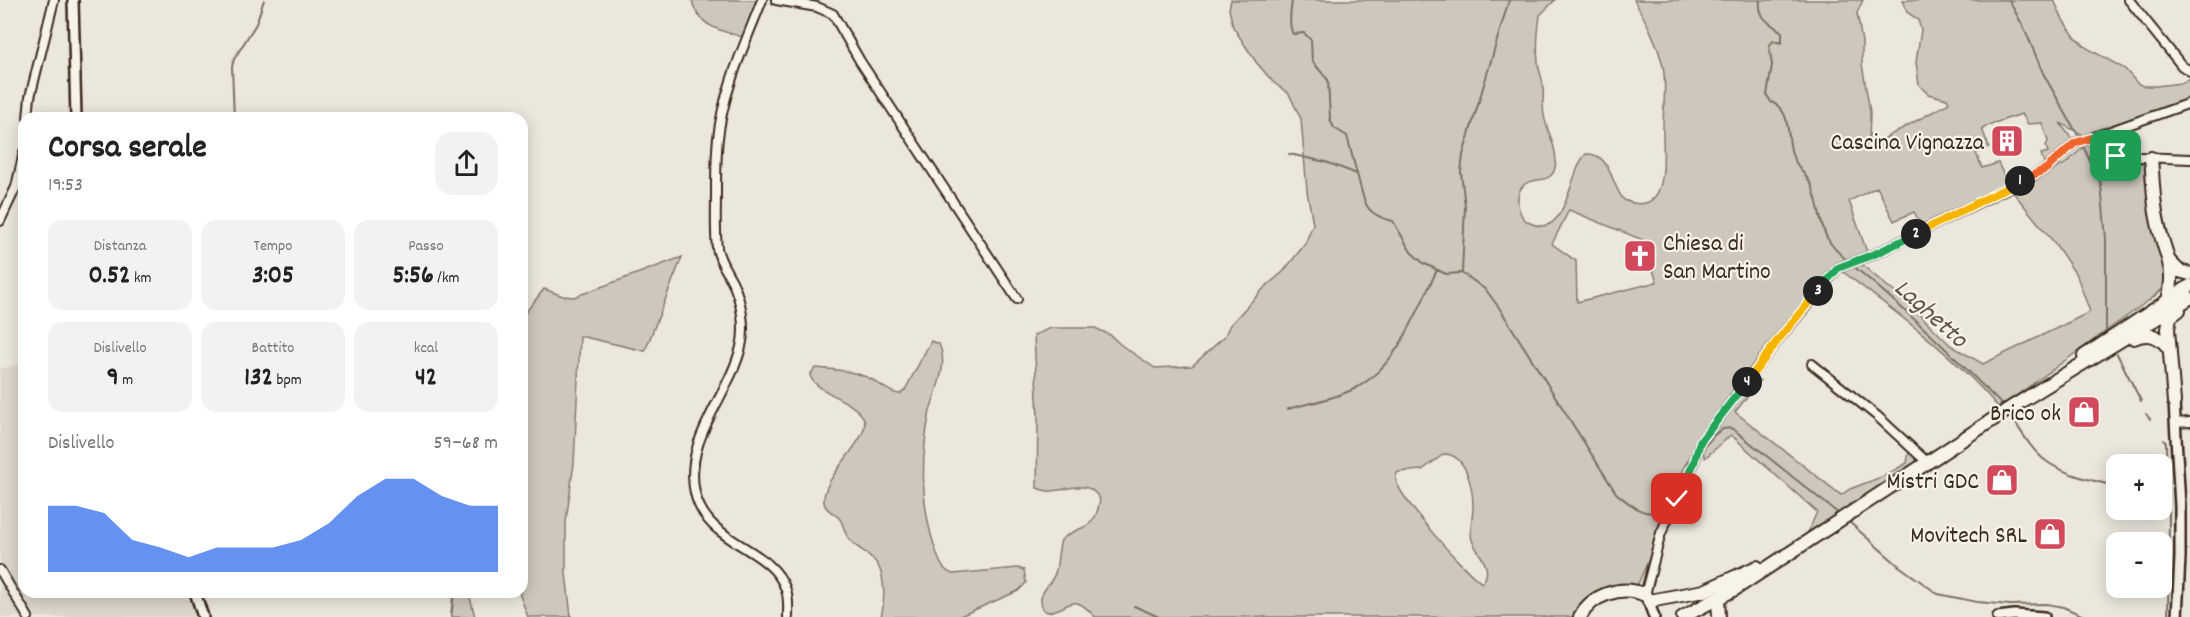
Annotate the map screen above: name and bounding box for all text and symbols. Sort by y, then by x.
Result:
building icon: Cascina Vignazza [1989,123,2025,159]
text: Corsa serale [48,126,207,173]
place label: Cascina Vignazza [1831,127,1985,161]
pin [2090,130,2141,181]
button: share [435,132,498,195]
icon: arrive [2099,139,2132,172]
pin: 1 [2005,166,2035,196]
text: 1 [2018,169,2022,192]
text: 19:53 [48,172,83,200]
pin: 2 [1901,219,1931,249]
text: 2 [1913,222,1920,245]
place label: Chiesa di San Martino [1663,228,1771,290]
text: Distanza [94,235,146,258]
text: Tempo [254,235,292,258]
text: Passo [408,235,444,258]
church icon: Chiesa di San Martino [1622,238,1658,274]
text: 0.52 [88,258,130,295]
text: 3:05 [252,258,294,295]
text: 5:56 [393,258,434,295]
text: km [130,267,152,290]
text: /km [434,267,459,290]
water label: Laghetto [1884,271,1976,359]
pin: 3 [1803,276,1833,306]
text: 3 [1814,279,1822,302]
text: Dislivello [93,337,147,360]
text: Battito [252,337,294,360]
text: kcal [414,337,438,360]
text: 9 [107,360,119,397]
text: 132 [244,360,273,397]
text: 42 [415,360,437,397]
pin: 4 [1732,367,1762,397]
text: m [119,369,133,392]
text: bpm [273,369,302,392]
text: 4 [1744,370,1750,393]
shop icon: Brico ok [2066,394,2102,430]
place label: Brico ok [1990,398,2061,432]
text: Dislivello [48,430,114,458]
text: 59–68 m [434,430,498,458]
map controls [2106,454,2172,598]
button: + [2106,454,2172,520]
shop icon: Mistri GDC [1984,462,2020,498]
place label: Mistri GDC [1886,466,1979,500]
pin [1651,473,1702,524]
icon: check [1660,482,1693,515]
shop icon: Movitech SRL [2032,516,2068,552]
place label: Movitech SRL [1910,520,2027,554]
button: − [2106,532,2172,598]

